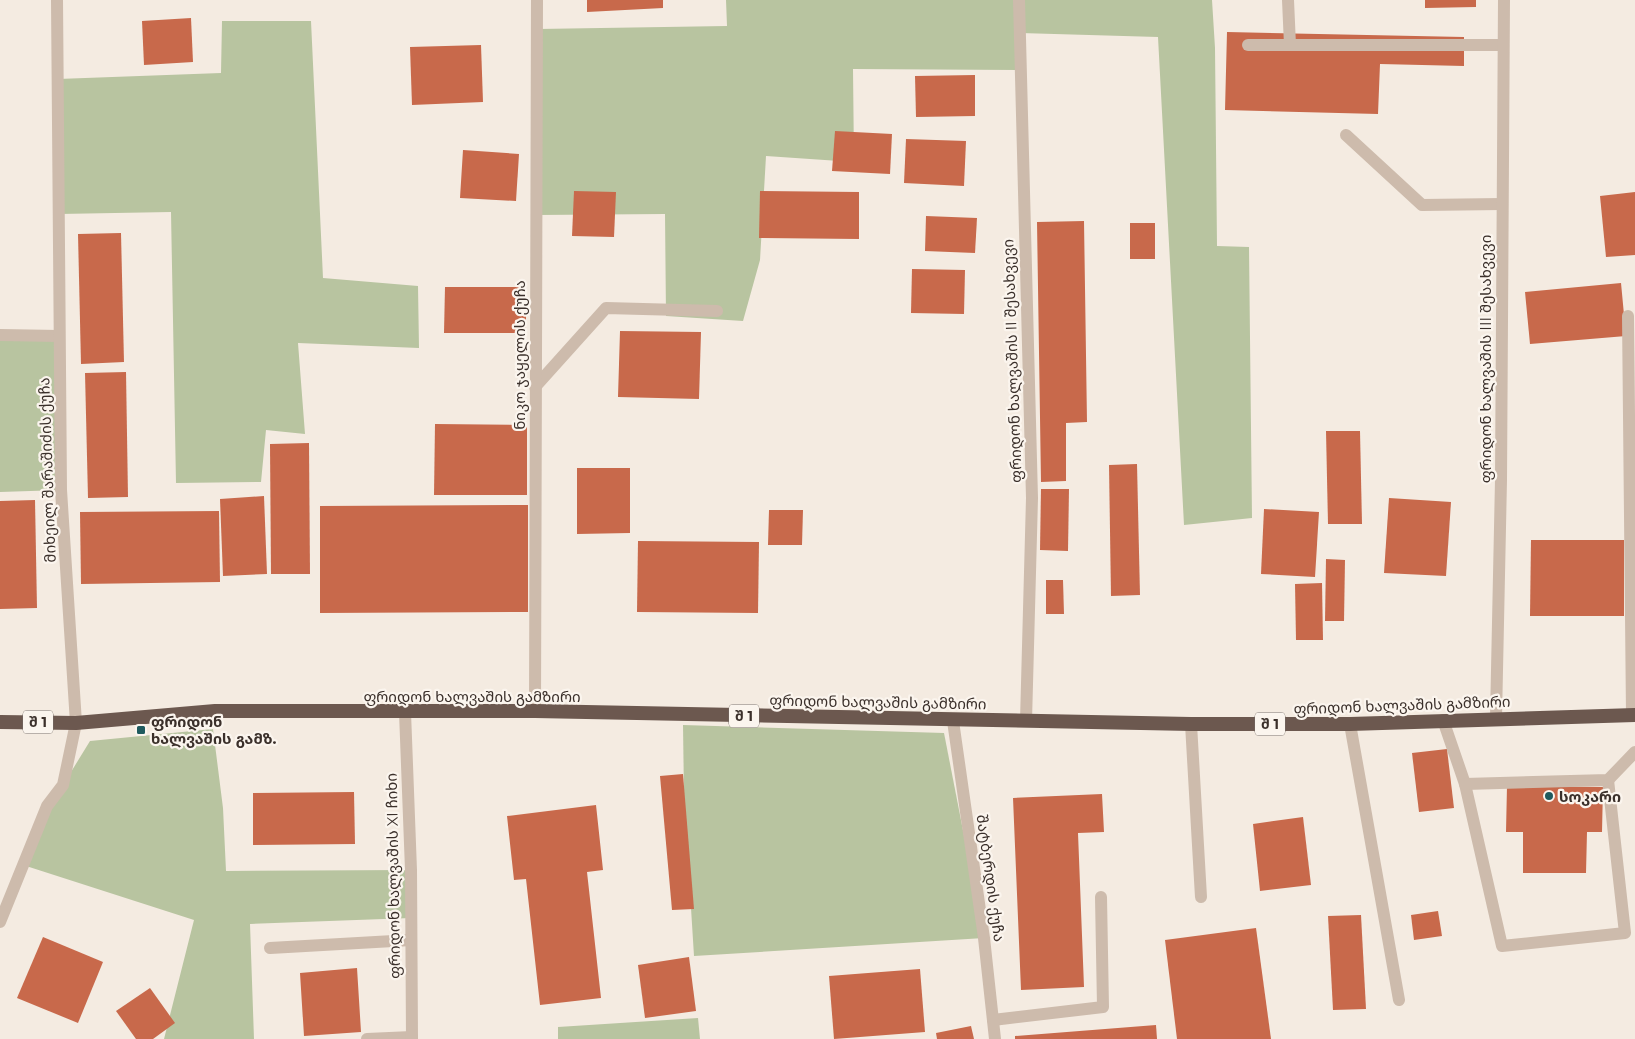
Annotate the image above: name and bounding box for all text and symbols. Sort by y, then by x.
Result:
street label: ფრიდონ ხალვაშის III შესახვევი [1476,235,1495,483]
street label: ფრიდონ ხალვაშის II შესახვევი [998,239,1026,483]
street label: ნიკო ჯაყელის ქუჩა [510,280,529,430]
street label: მიხეილ შარაშიძის ქუჩა [34,377,60,563]
street label: ფრიდონ ხალვაშის გამზირი [363,687,581,706]
street label: ფრიდონ ხალვაშის გამზირი [769,691,987,713]
street label: ფრიდონ ხალვაშის გამზირი [1293,692,1511,718]
road number: შ 1 [729,704,759,728]
road number: შ 1 [23,710,53,734]
place label: ფრიდონ ხალვაშის გამზ. [151,712,276,748]
road number: შ 1 [1255,712,1285,736]
marker: ფრიდონ ხალვაშის გამზ. [135,724,147,736]
street label: ფრიდონ ხალვაშის XI ჩიხი [382,773,404,979]
place label: სოკარი [1559,787,1621,806]
marker: სოკარი [1543,790,1555,802]
street label: შატბერდის ქუჩა [973,813,1009,943]

